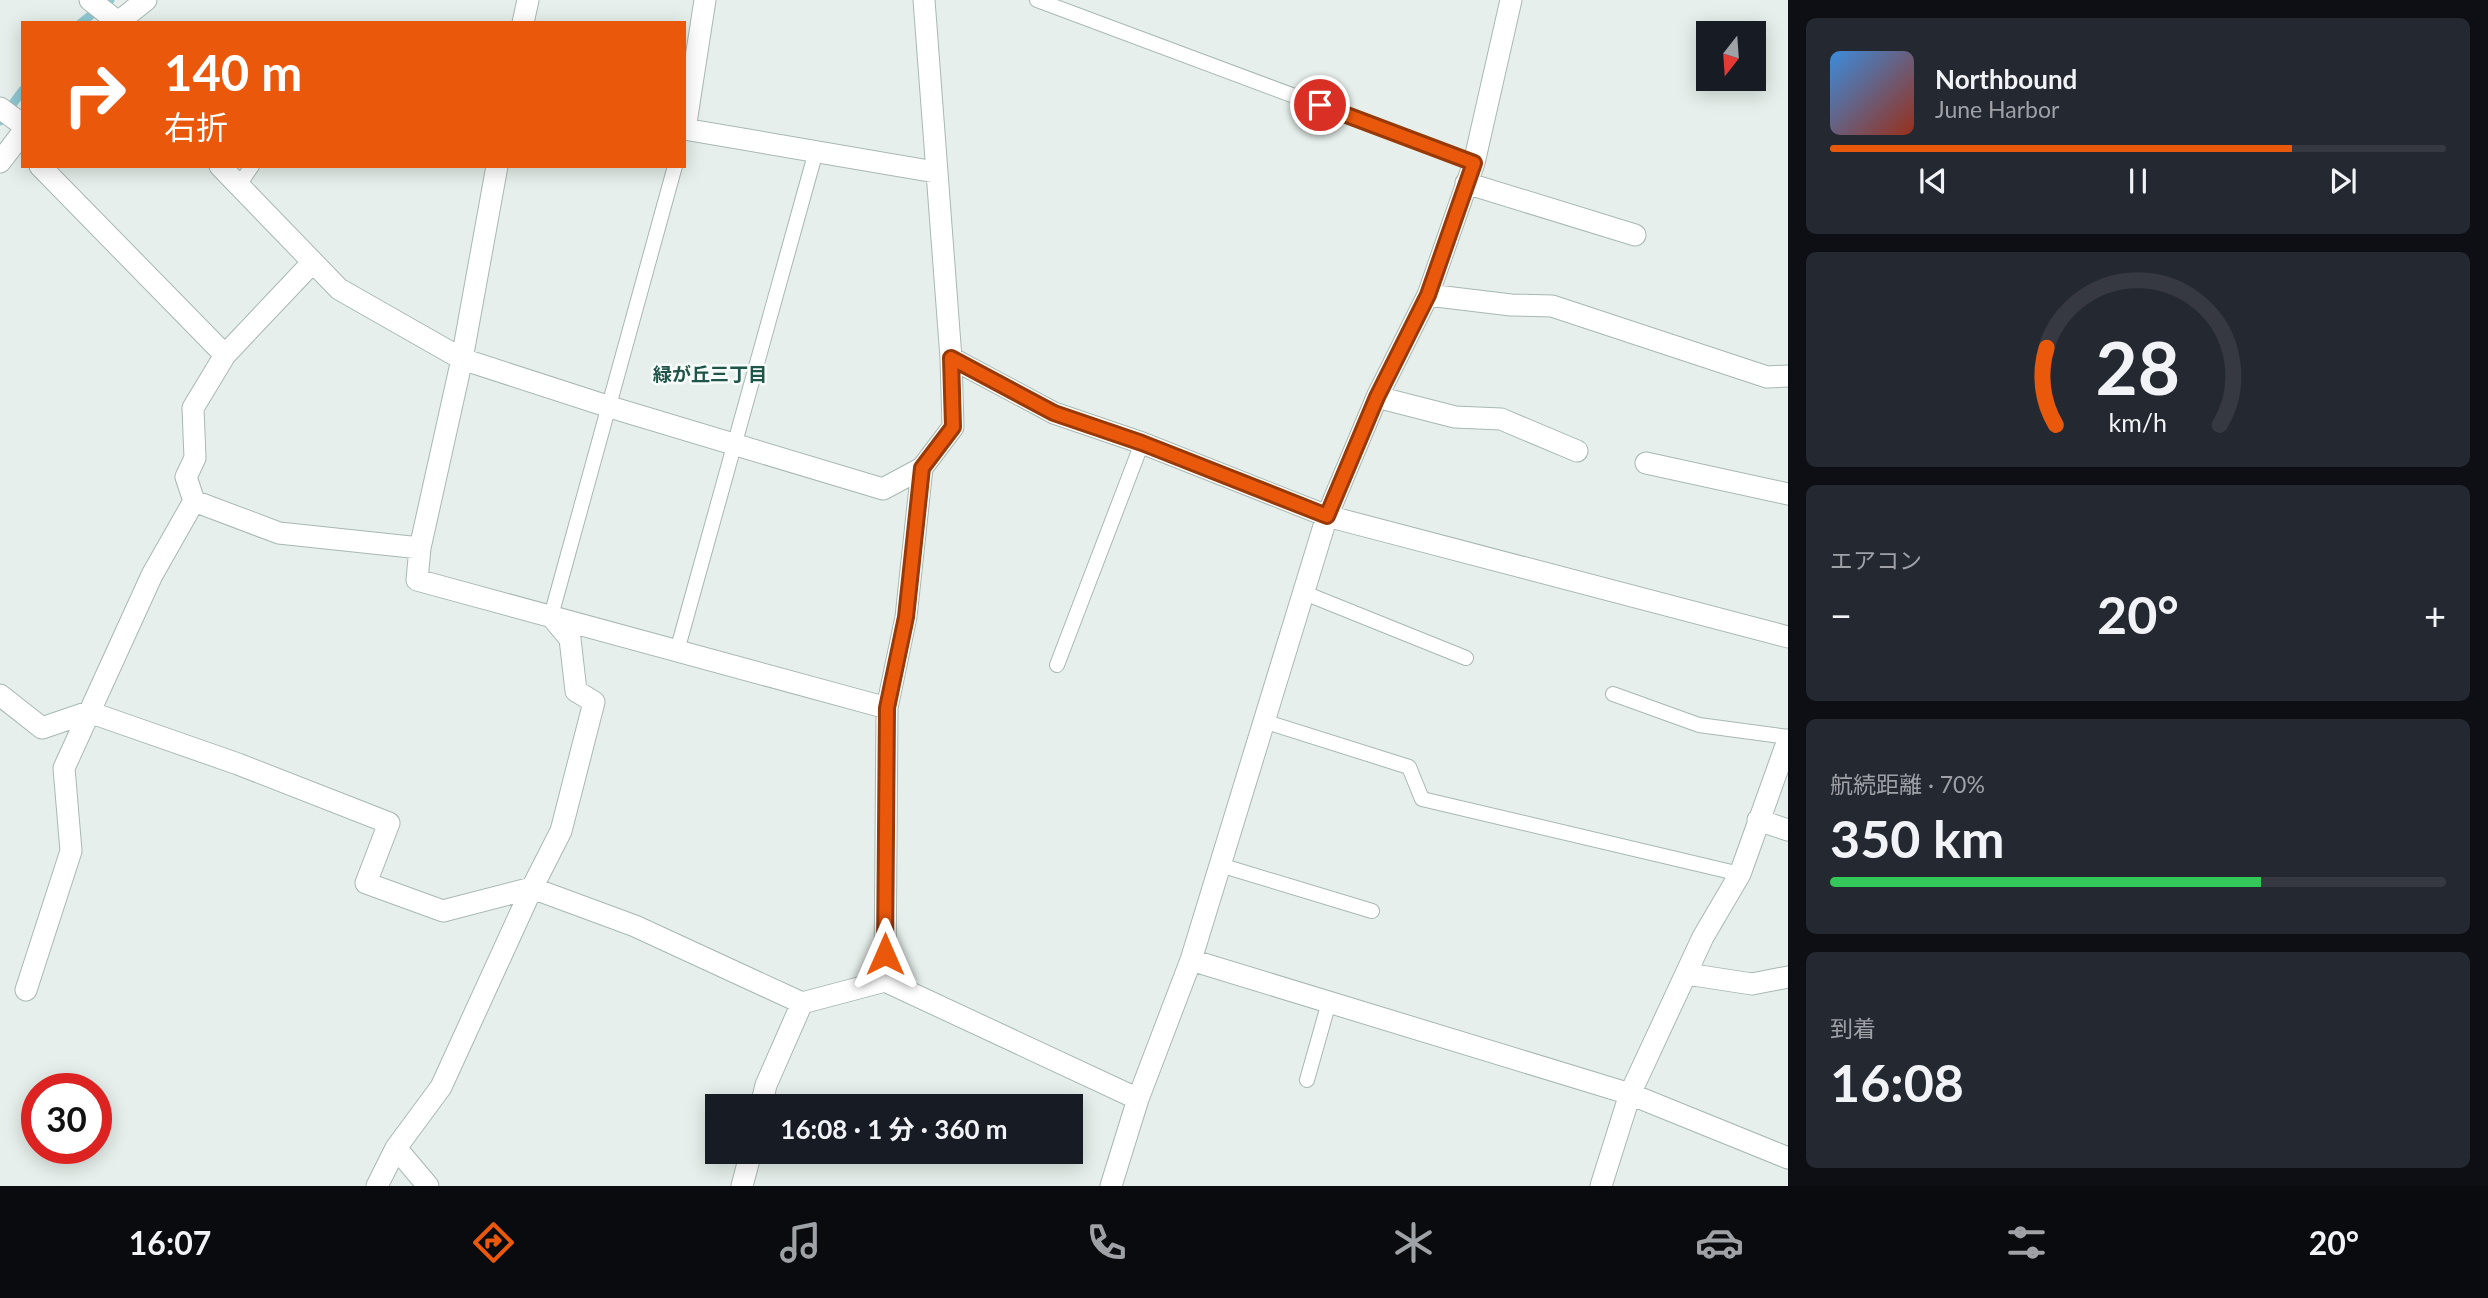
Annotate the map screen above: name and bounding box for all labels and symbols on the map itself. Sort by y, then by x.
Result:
north arrow [1696,21,1766,91]
pin [1290,75,1350,135]
district label: 緑が丘三丁目 [653,362,767,385]
position arrow [848,917,922,991]
speed limit sign: 30 [21,1073,112,1164]

